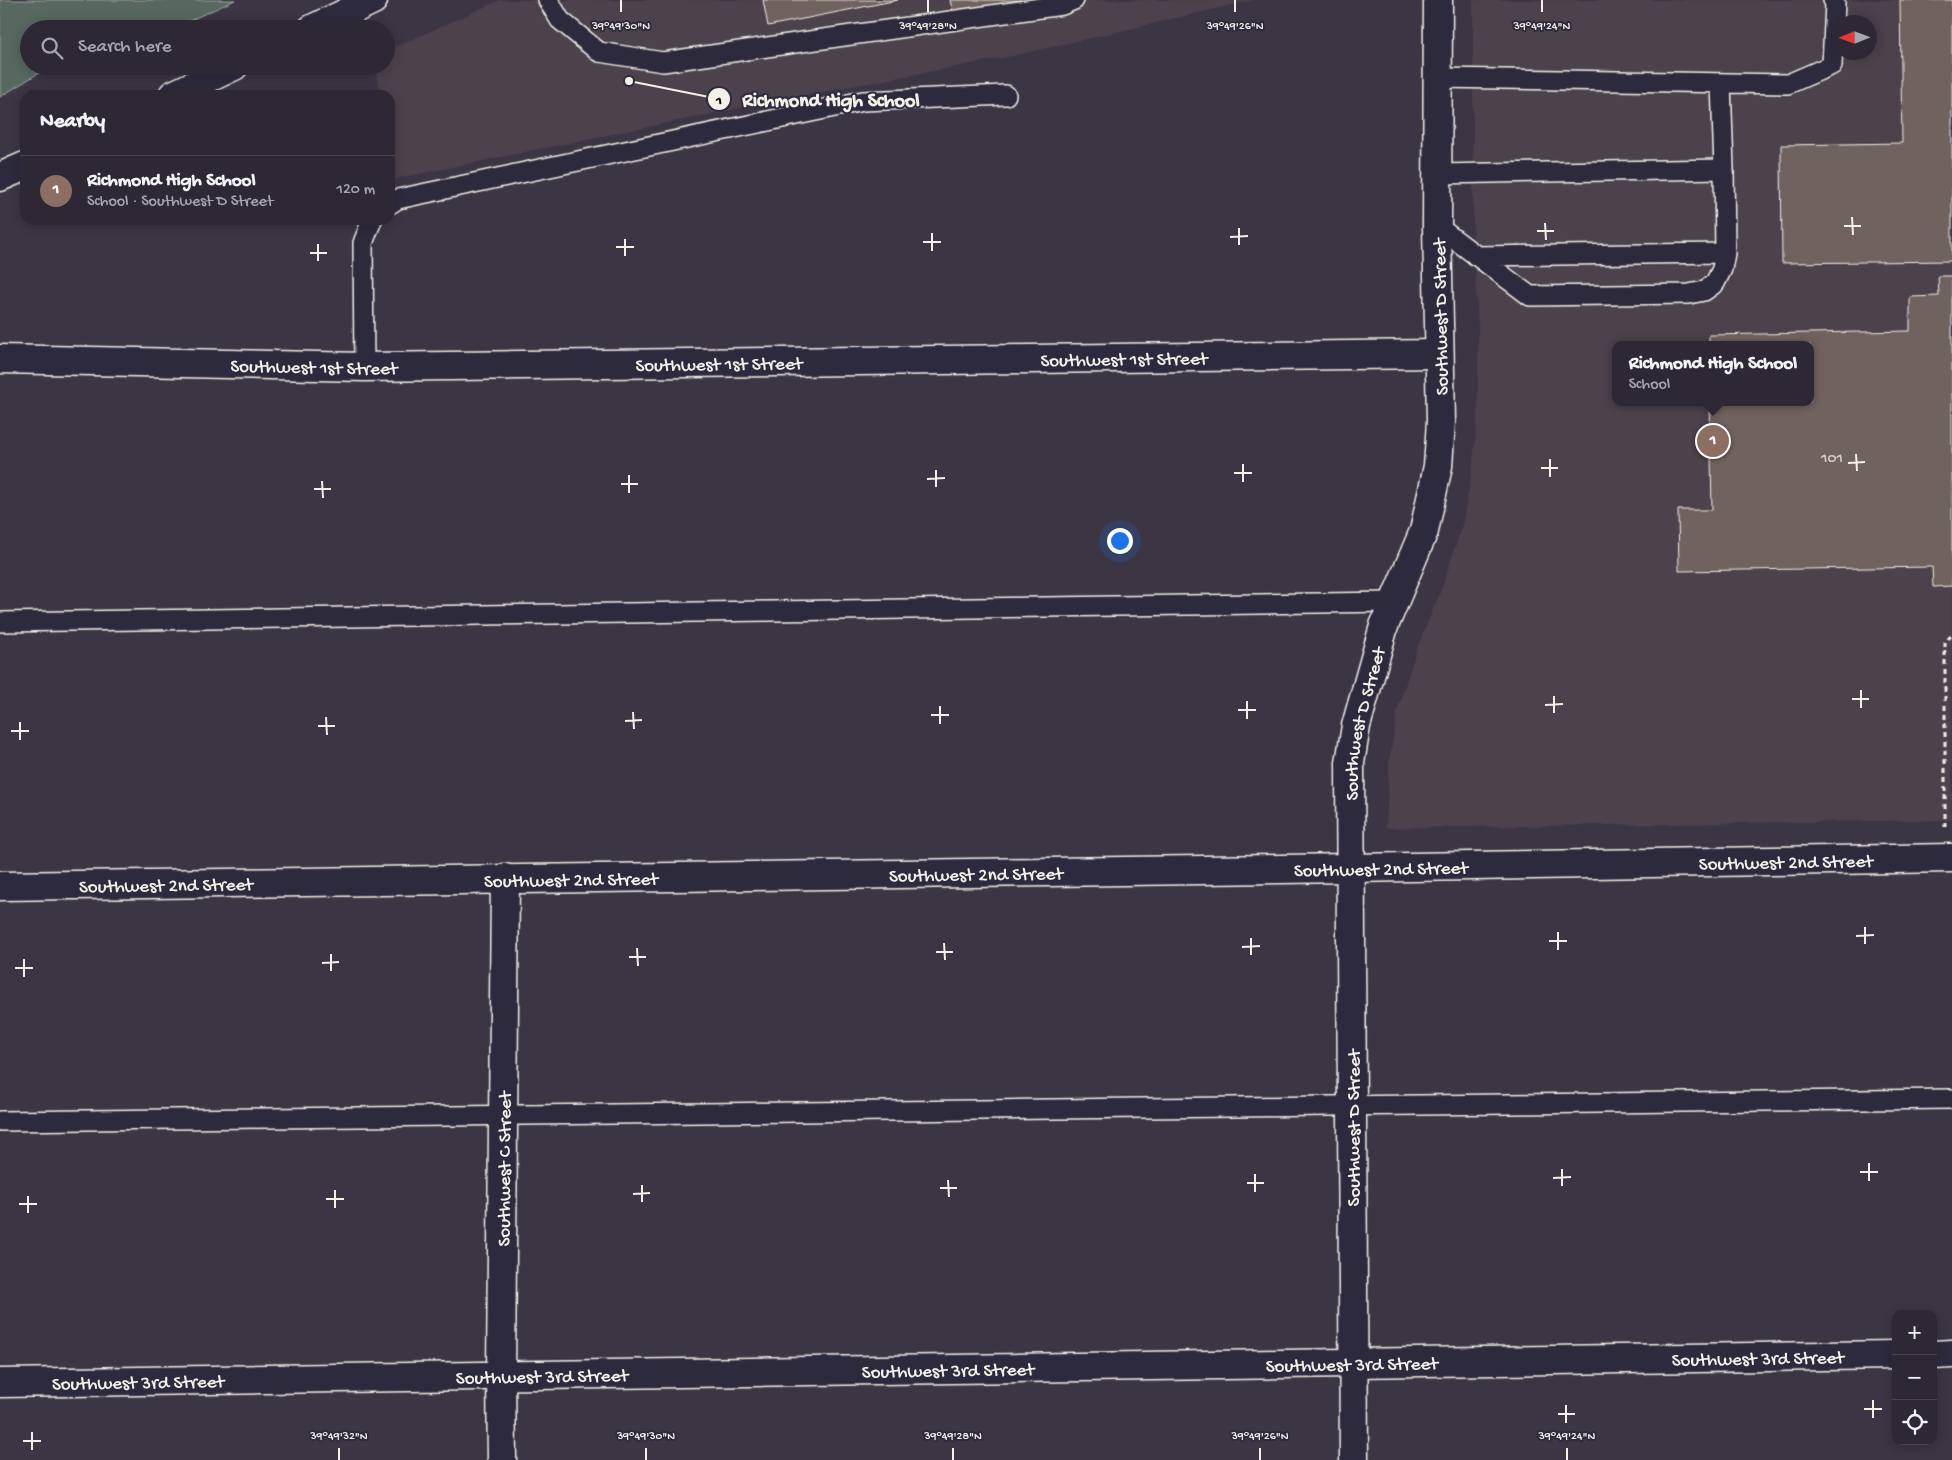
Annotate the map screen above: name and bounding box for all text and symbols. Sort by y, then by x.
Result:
north arrow [1832,15,1877,60]
search box [20,20,395,75]
text: 39°49'30"N [591,20,650,34]
text: 39°49'28"N [898,20,957,34]
text: 39°49'26"N [1205,20,1264,34]
text: 39°49'24"N [1513,20,1571,34]
icon: search [38,34,66,62]
text: Search here [78,36,172,59]
callout: Richmond High School [707,82,929,117]
text: Richmond High School [741,91,920,114]
text: 1 [715,92,722,110]
text: Nearby [40,110,105,135]
text: Richmond High School [87,170,256,193]
text: 1 [53,181,59,200]
text: 120 m [336,181,375,200]
text: School · Southwest D Street [87,193,273,212]
street label: Southwest D Street [1430,236,1455,396]
popup [1612,341,1814,406]
street label: Southwest 1st Street [1040,349,1210,374]
text: Richmond High School [1629,353,1797,376]
street label: Southwest 1st Street [635,354,805,379]
street label: Southwest 1st Street [230,356,400,382]
text: School [1629,376,1670,395]
pin: 1 [1697,422,1729,460]
house number: 101 [1820,450,1843,469]
your location [1107,528,1133,554]
street label: Southwest D Street [1342,643,1393,801]
street label: Southwest 2nd Street [1699,851,1875,877]
street label: Southwest 2nd Street [1294,858,1470,884]
street label: Southwest 2nd Street [889,864,1065,889]
street label: Southwest 2nd Street [484,869,660,895]
street label: Southwest 2nd Street [79,875,255,900]
street label: Southwest D Street [1344,1047,1367,1206]
street label: Southwest C Street [494,1089,518,1247]
map controls [1892,1310,1937,1445]
button: + [1892,1310,1937,1355]
street label: Southwest 3rd Street [1672,1348,1846,1373]
street label: Southwest 3rd Street [1266,1354,1440,1379]
button: − [1892,1355,1937,1400]
street label: Southwest 3rd Street [862,1360,1037,1385]
street label: Southwest 3rd Street [456,1366,631,1391]
street label: Southwest 3rd Street [52,1372,227,1397]
button: locate [1892,1400,1937,1445]
text: 39°49'32"N [309,1430,368,1444]
text: 39°49'30"N [616,1430,675,1444]
text: 39°49'28"N [923,1430,982,1444]
text: 39°49'26"N [1230,1430,1289,1444]
text: 39°49'24"N [1538,1430,1596,1444]

